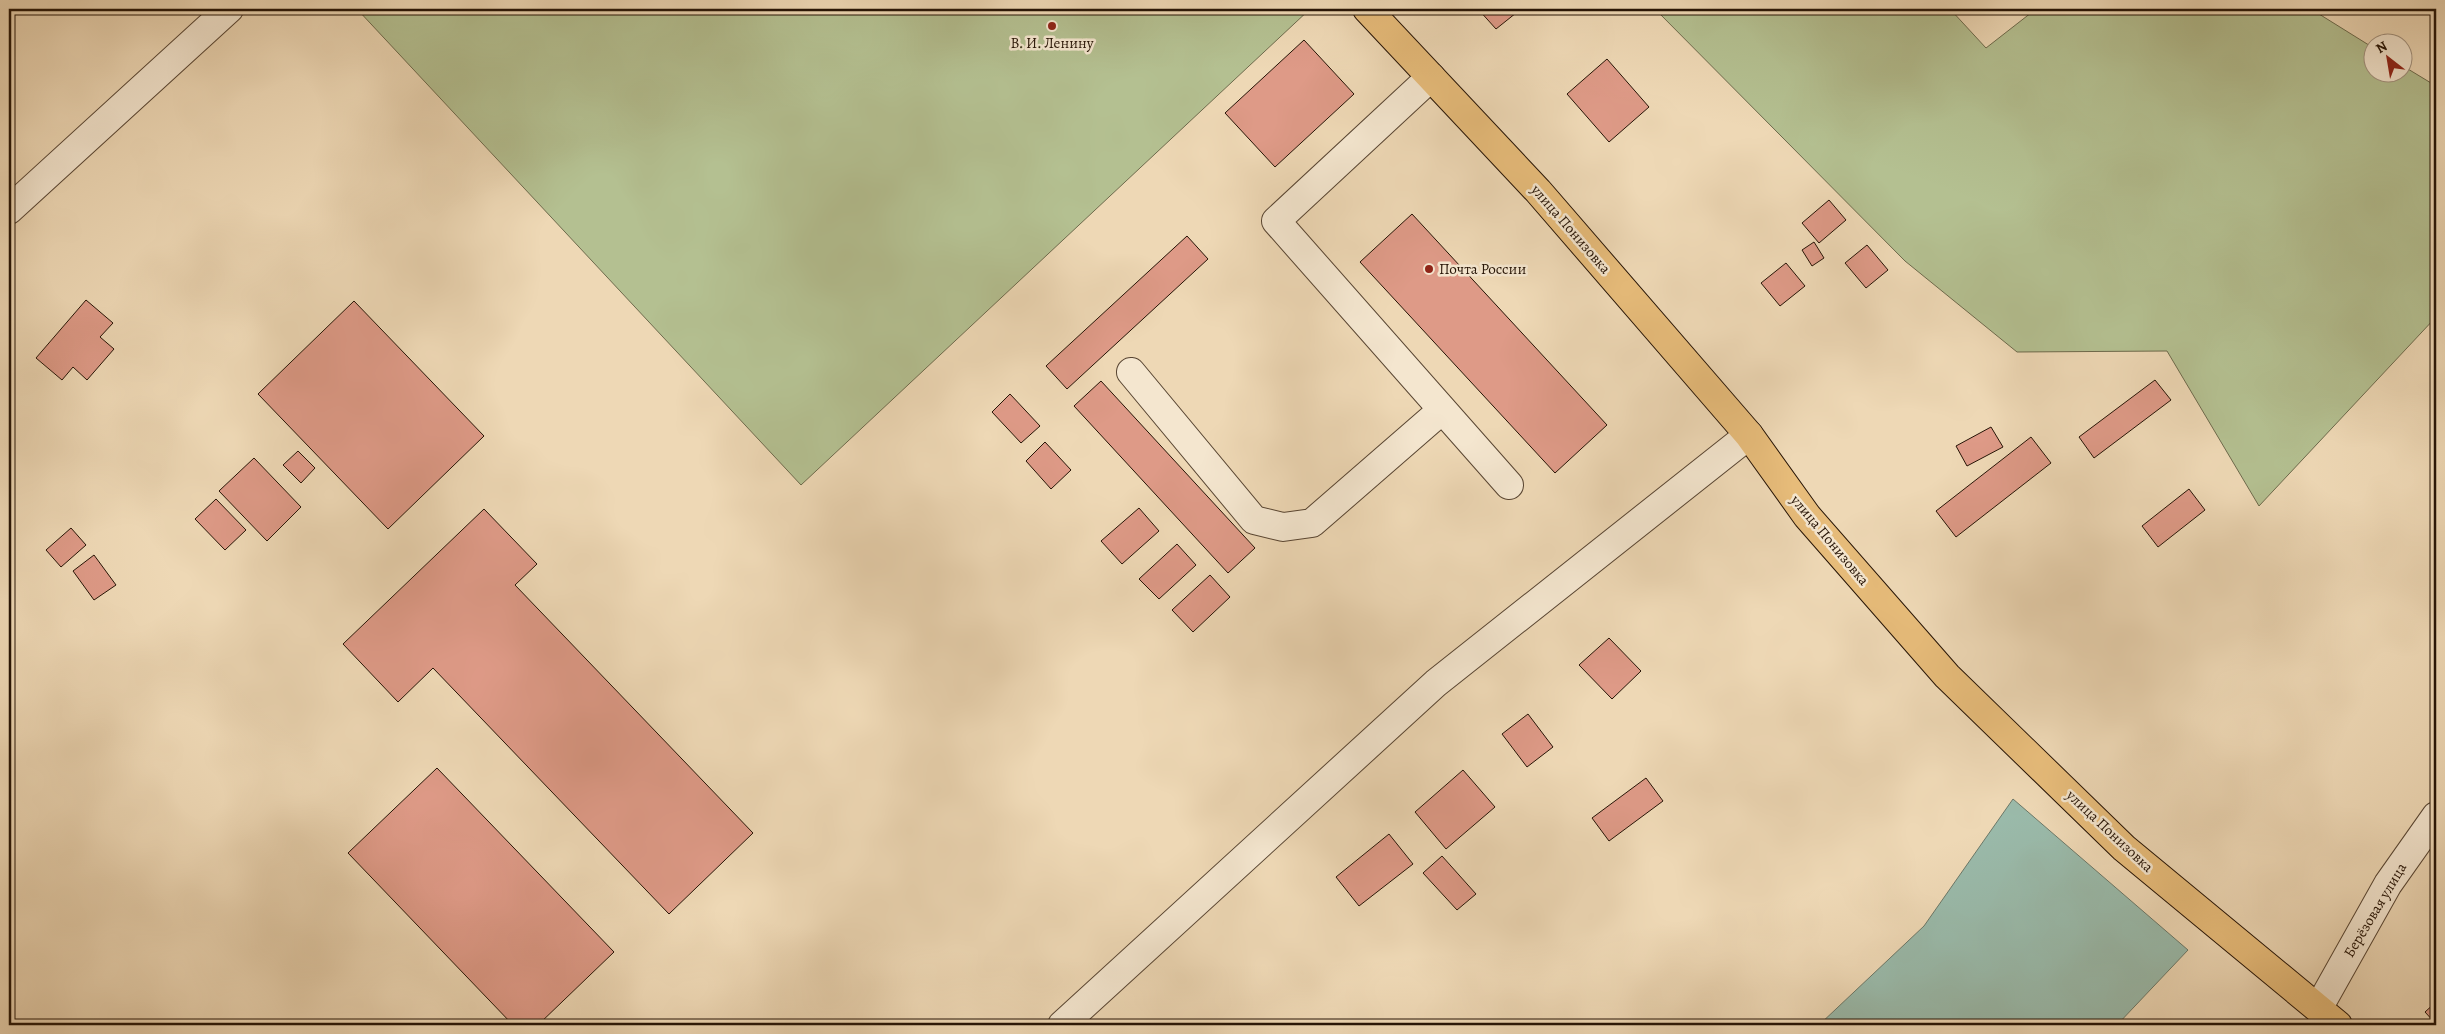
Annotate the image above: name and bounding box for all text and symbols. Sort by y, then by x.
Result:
marker: В. И. Ленину [1046,20,1058,32]
north arrow [2362,32,2412,82]
place label: В. И. Ленину [1010,33,1094,53]
text: N [2372,37,2391,58]
street label: улица Понизовка [1526,179,1615,278]
place label: Почта России [1439,259,1526,279]
marker: Почта России [1423,263,1435,275]
street label: улица Понизовка [1786,490,1874,589]
street label: улица Понизовка [2061,785,2158,877]
street label: Берёзовая улица [2339,859,2411,961]

